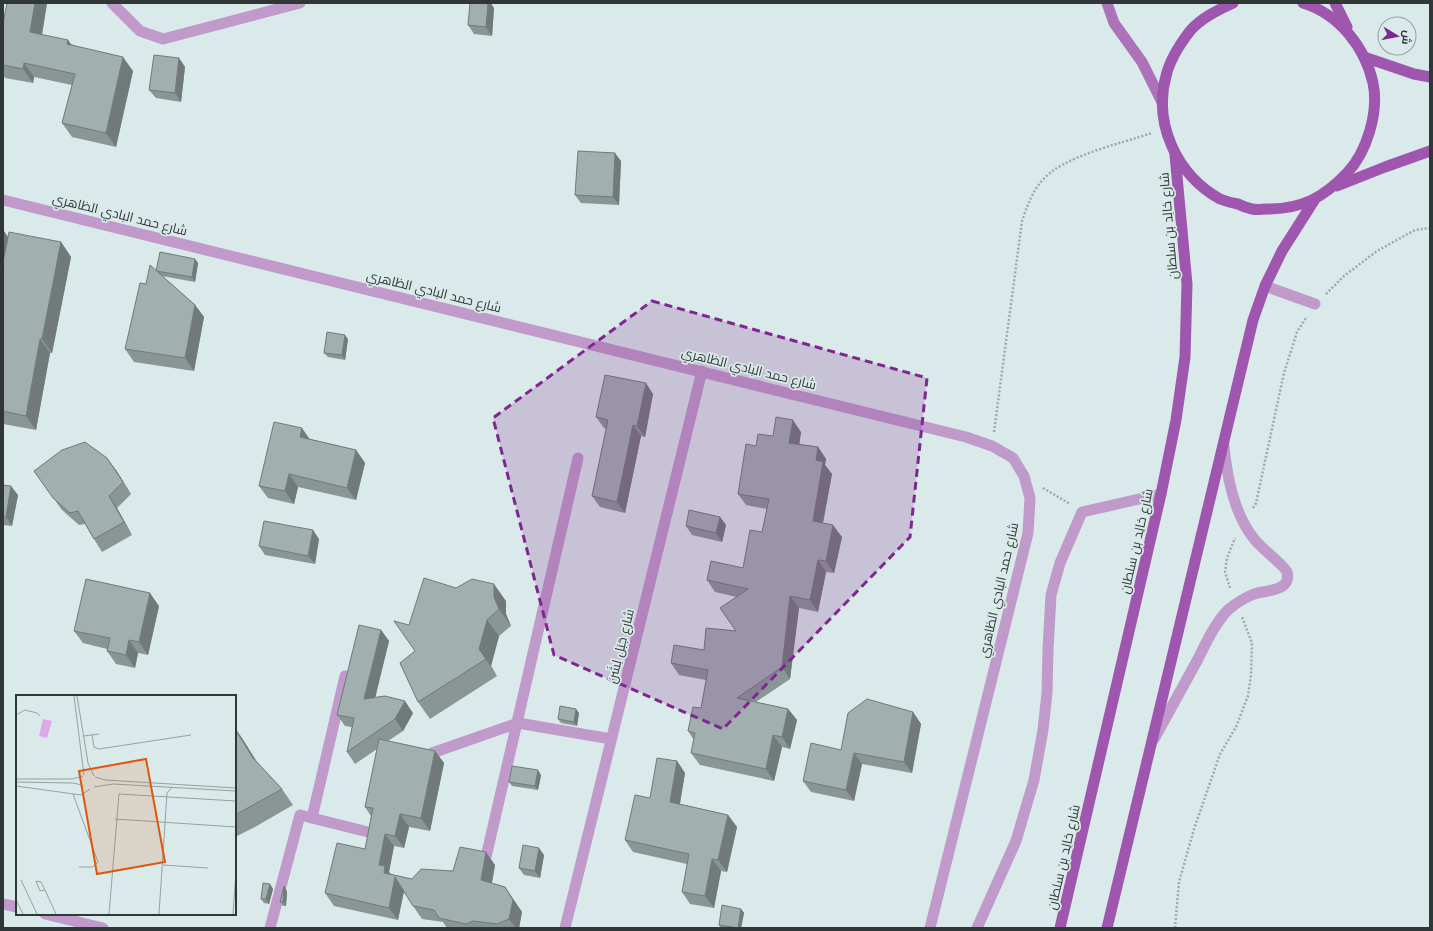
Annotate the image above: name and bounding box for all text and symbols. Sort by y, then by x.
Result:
north arrow [1377,16,1417,56]
text: ش [1399,30,1415,46]
street label: شارع خالِد بن سلطان [1155,172,1182,280]
street label: شارع حمد البادي الظاهري [50,190,189,241]
street label: شارع حمد البادي الظاهري [364,267,503,318]
street label: شارع حمد البادي الظاهري [679,344,818,395]
street label: شارع خالِد بن سلطان [1116,487,1157,595]
street label: شارع حمد البادي الظاهري [975,521,1024,660]
street label: شارع جَبَل لِشَن [603,607,638,685]
inset map [16,695,236,915]
street label: شارع خالِد بن سلطان [1043,803,1084,911]

